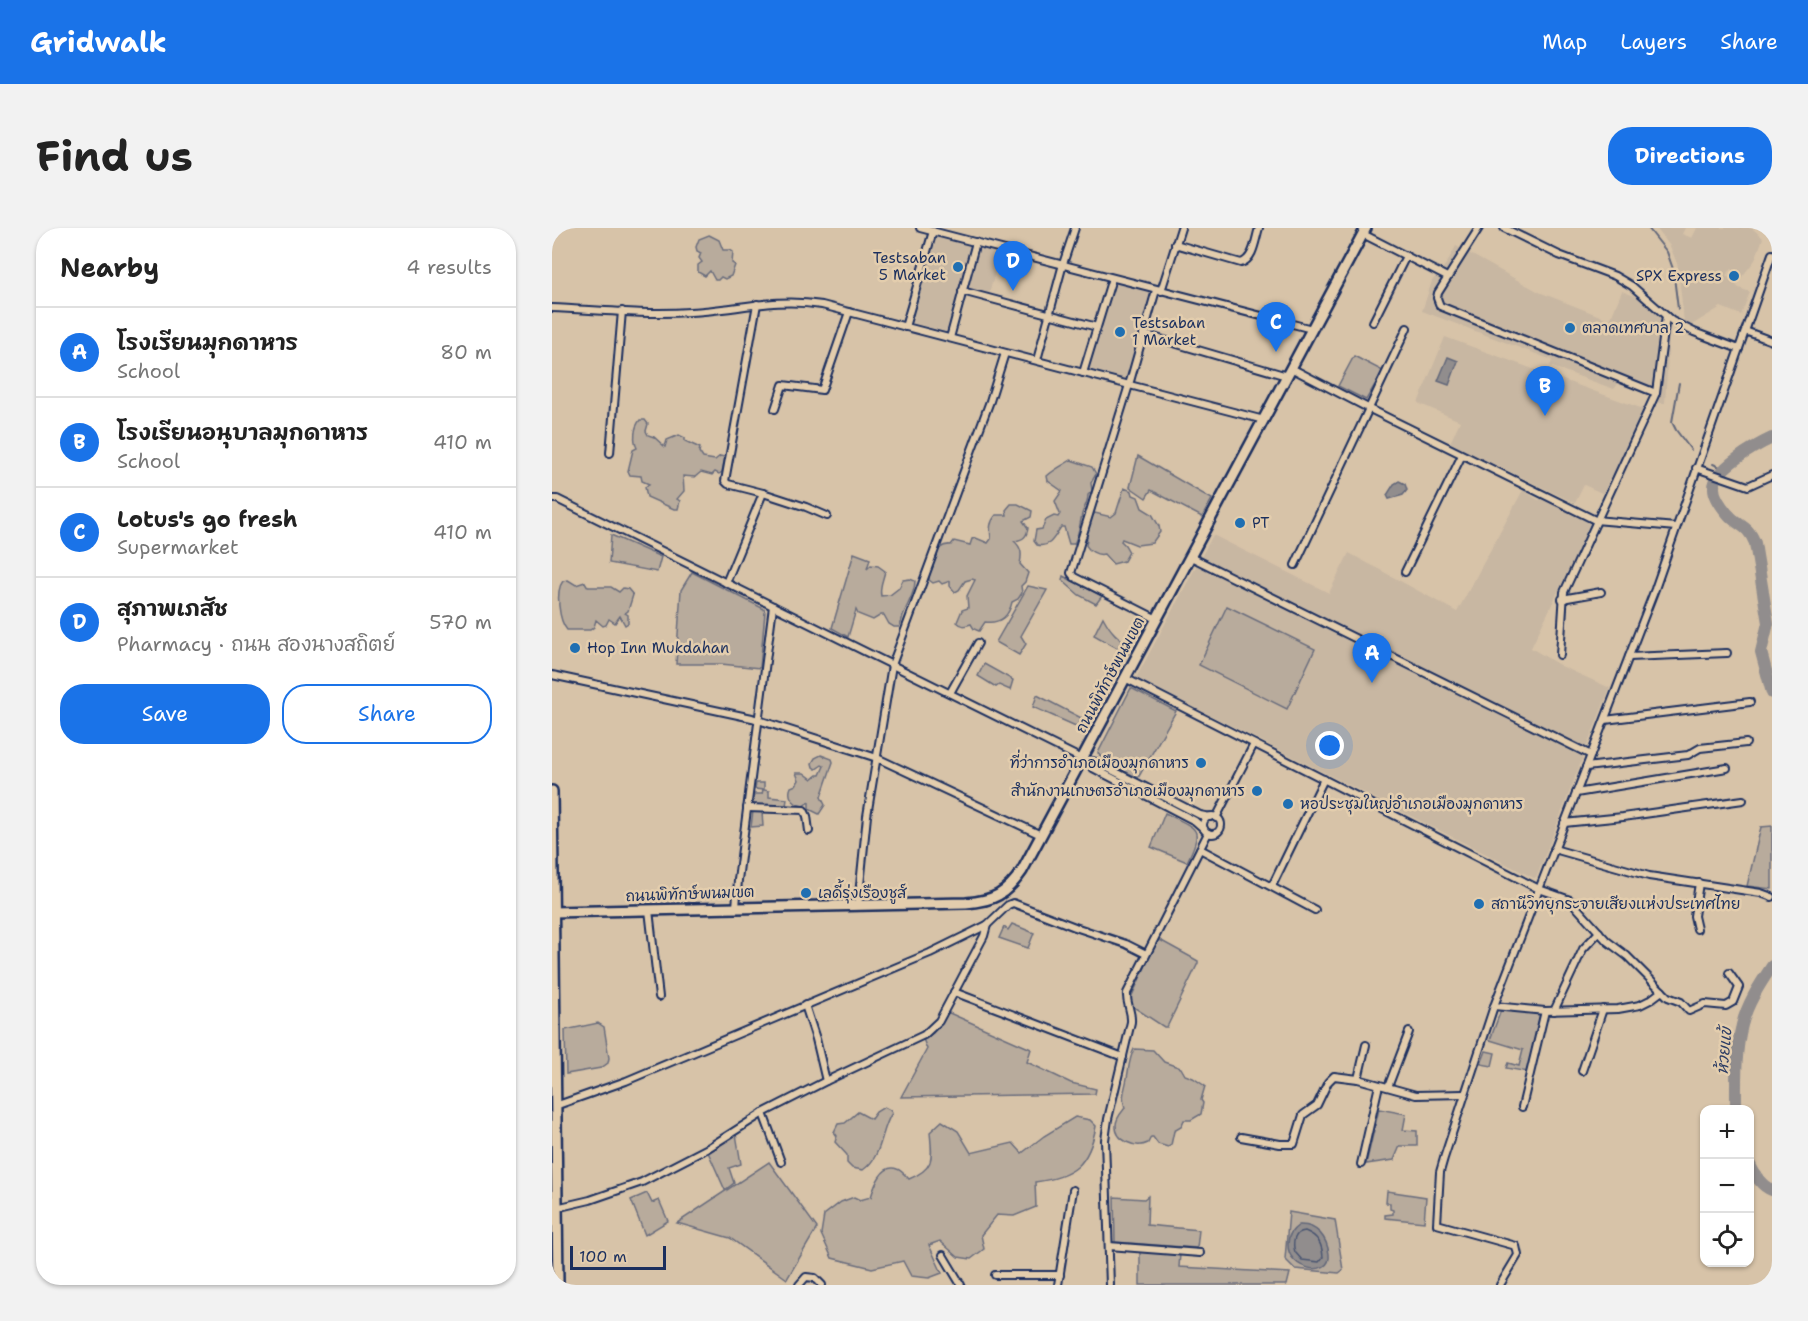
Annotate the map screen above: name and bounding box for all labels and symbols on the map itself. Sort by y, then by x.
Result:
pin: D [994,242,1032,291]
place label: Testsaban 5 Market [873,248,946,285]
marker: Testsaban 5 Market [951,260,965,274]
place label: SPX Express [1636,266,1722,286]
marker: SPX Express [1727,269,1741,283]
pin: C [1256,302,1296,352]
place label: Testsaban 1 Market [1132,313,1205,350]
place label: ตลาดเทศบาล 2 [1582,318,1684,338]
marker: ตลาดเทศบาล 2 [1563,321,1577,335]
marker: Testsaban 1 Market [1113,325,1127,339]
pin: B [1526,366,1564,416]
place label: PT [1252,513,1269,533]
marker: PT [1233,516,1247,530]
street label: ถนนพิทักษ์พนมเขต [1071,613,1149,737]
pin: A [1352,634,1392,683]
place label: Hop Inn Mukdahan [587,638,729,658]
marker: Hop Inn Mukdahan [568,641,582,655]
your location [1315,731,1344,760]
place label: ที่ว่าการอำเภอเมืองมุกดาหาร [1009,749,1189,774]
marker: ที่ว่าการอำเภอเมืองมุกดาหาร [1194,756,1208,770]
place label: สำนักงานเกษตรอำเภอเมืองมุกดาหาร [1011,781,1245,802]
marker: สำนักงานเกษตรอำเภอเมืองมุกดาหาร [1250,784,1264,798]
place label: หอประชุมใหญ่อำเภอเมืองมุกดาหาร [1300,794,1523,815]
marker: หอประชุมใหญ่อำเภอเมืองมุกดาหาร [1281,797,1295,811]
place label: เลดี้รุ่งเรืองชูส์ [818,879,908,904]
street label: ถนนพิทักษ์พนมเขต [625,882,755,906]
marker: เลดี้รุ่งเรืองชูส์ [799,886,813,900]
place label: สถานีวิทยุกระจายเสียงแห่งประเทศไทย [1491,894,1740,915]
marker: สถานีวิทยุกระจายเสียงแห่งประเทศไทย [1472,897,1486,911]
water label: ห้วยแข้ [1711,1023,1737,1076]
scale bar [570,1243,666,1270]

